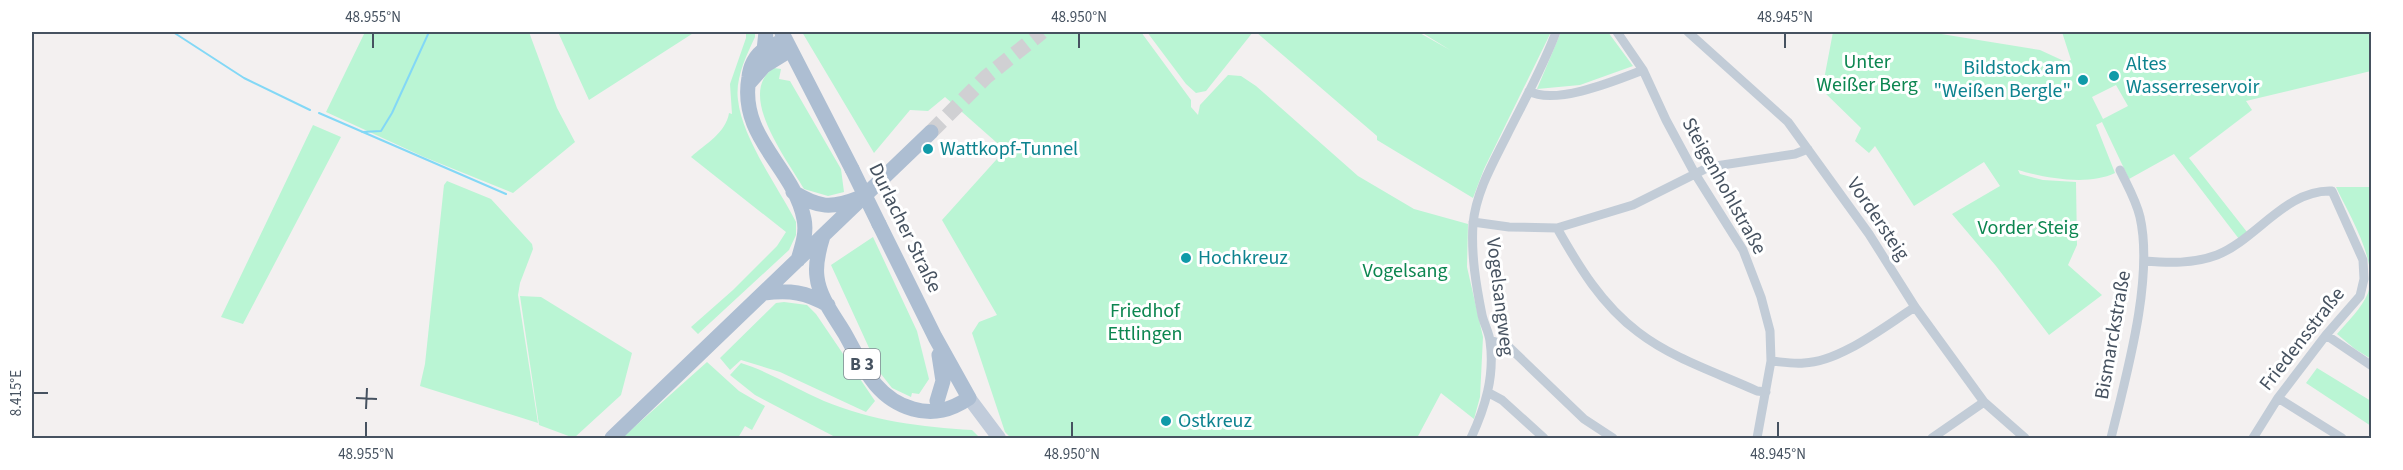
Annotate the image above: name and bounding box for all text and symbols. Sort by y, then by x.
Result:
text: 48.955°N [345,7,401,28]
text: 48.950°N [1051,7,1107,28]
text: 48.945°N [1757,7,1813,28]
park label: Unter Weißer Berg [1816,48,1918,99]
place label: Altes Wasserreservoir [2126,50,2260,101]
place label: Bildstock am "Weißen Bergle" [1934,54,2071,105]
marker: Altes Wasserreservoir [2107,69,2121,83]
marker: Bildstock am "Weißen Bergle" [2076,73,2090,87]
street label: Steigenhohlstraße [1675,112,1773,260]
place label: Wattkopf-Tunnel [940,135,1078,163]
marker: Wattkopf-Tunnel [921,142,935,156]
street label: Durlacher Straße [861,158,949,298]
street label: Vordersteig [1840,172,1916,266]
park label: Vorder Steig [1977,214,2079,242]
street label: Vogelsangweg [1479,236,1521,358]
place label: Hochkreuz [1198,244,1288,272]
marker: Hochkreuz [1179,251,1193,265]
park label: Vogelsang [1362,257,1448,285]
street label: Bismarckstraße [2088,268,2138,402]
street label: Friedensstraße [2253,281,2351,397]
park label: Friedhof Ettlingen [1108,297,1182,348]
road number: B 3 [844,349,880,379]
text: 8.415°E [6,370,27,416]
place label: Ostkreuz [1178,407,1252,435]
marker: Ostkreuz [1159,414,1173,428]
text: 48.955°N [338,444,394,465]
text: 48.950°N [1044,444,1100,465]
text: 48.945°N [1750,444,1806,465]

